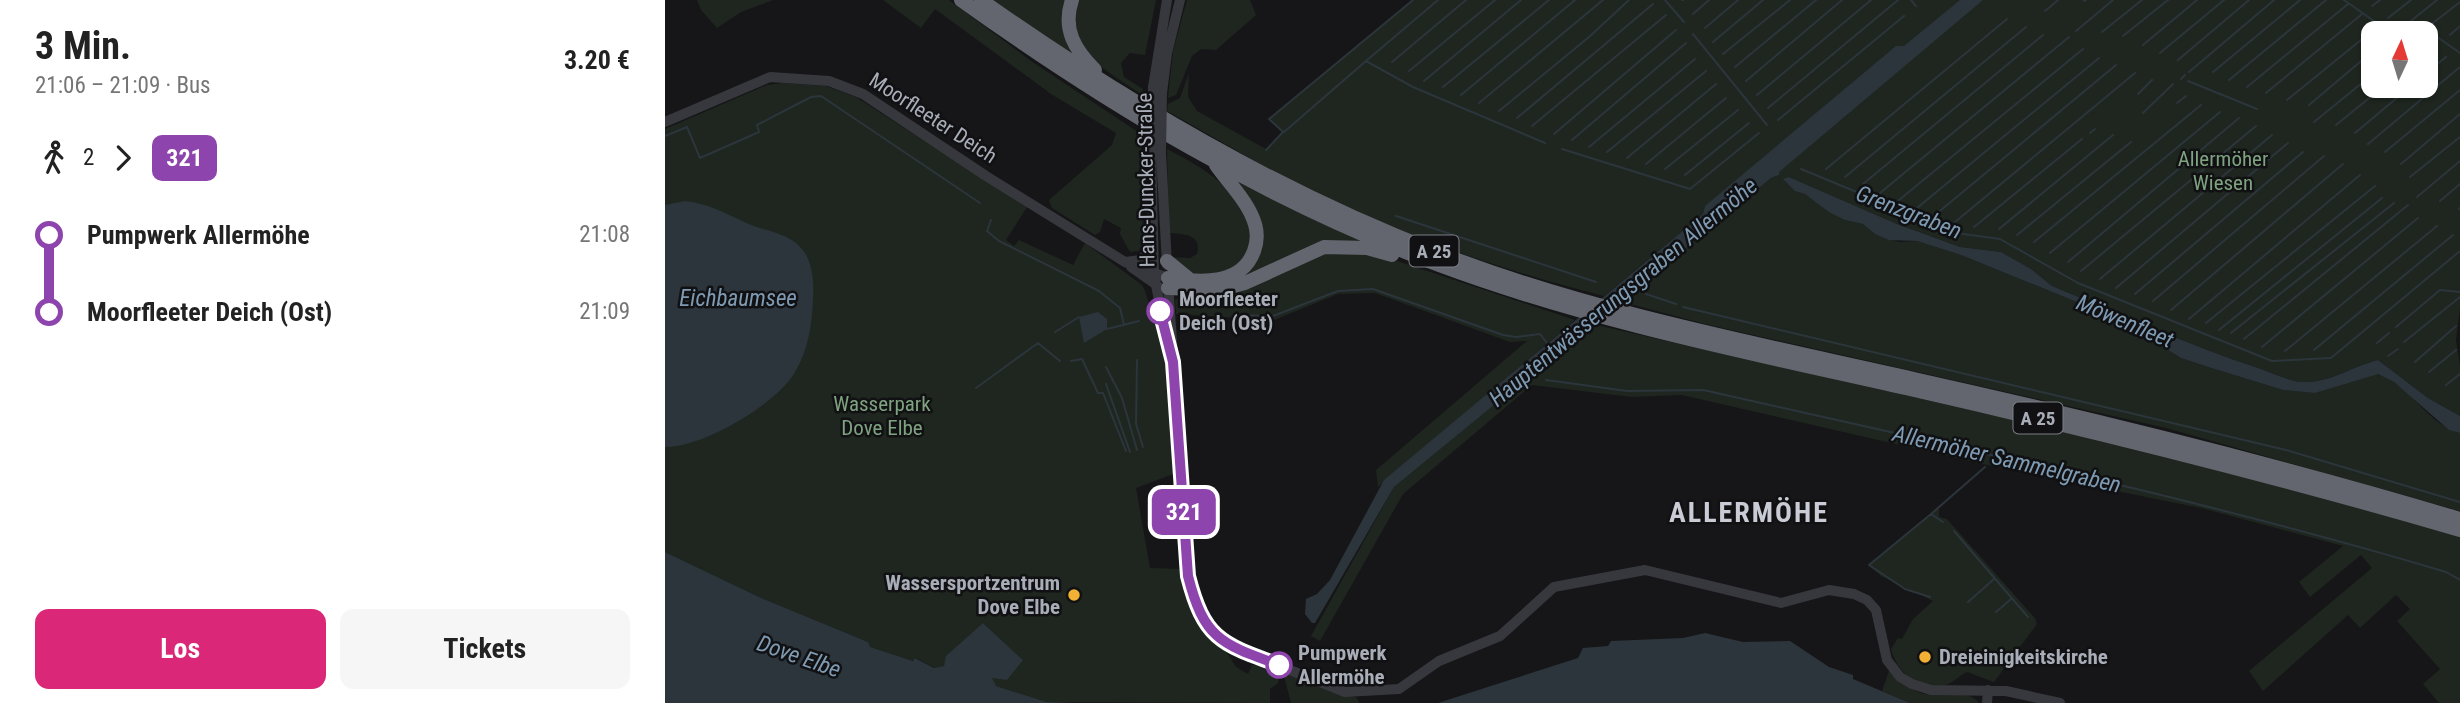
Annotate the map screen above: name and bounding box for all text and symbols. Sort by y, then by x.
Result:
north arrow [2361,21,2438,98]
map controls [2361,21,2438,98]
text: 3 Min. [35,24,131,68]
text: 3.20 € [564,45,630,75]
street label: Moorfleeter Deich [865,68,1001,168]
text: 21:06 – 21:09 · Bus [35,72,211,99]
street label: Hans-Duncker-Straße [1132,92,1160,268]
icon: walk [35,139,73,177]
icon: forward [104,139,142,177]
text: 2 [83,144,94,171]
text: 321 [166,144,203,172]
park label: Allermöher Wiesen [2178,147,2268,195]
water label: Hauptentwässerungsgraben Allermöhe [1484,172,1763,412]
water label: Grenzgraben [1852,180,1965,245]
text: Pumpwerk Allermöhe [87,220,310,250]
text: 21:08 [579,221,630,248]
road number: A 25 [1409,235,1459,266]
water label: Eichbaumsee [679,285,797,312]
place label: Moorfleeter Deich (Ost) [1179,287,1278,335]
water label: Möwenfleet [2072,289,2178,354]
text: Moorfleeter Deich (Ost) [87,297,332,327]
text: 21:09 [579,298,630,325]
marker: Moorfleeter Deich (Ost) [1147,298,1173,324]
park label: Wasserpark Dove Elbe [833,392,931,440]
road number: A 25 [2013,402,2063,434]
water label: Allermöher Sammelgraben [1889,420,2124,499]
line badge: 321 [1144,489,1224,535]
district label: ALLERMÖHE [1669,496,1829,529]
text: 321 [1166,498,1202,526]
place label: Wassersportzentrum Dove Elbe [885,571,1060,619]
marker: Wassersportzentrum Dove Elbe [1066,587,1082,603]
button: Los [35,609,326,689]
button: Tickets [340,609,630,689]
water label: Dove Elbe [754,630,844,683]
place label: Pumpwerk Allermöhe [1298,641,1388,689]
place label: Dreieinigkeitskirche [1939,645,2108,669]
marker: Dreieinigkeitskirche [1917,649,1933,665]
marker: Pumpwerk Allermöhe [1266,652,1292,678]

